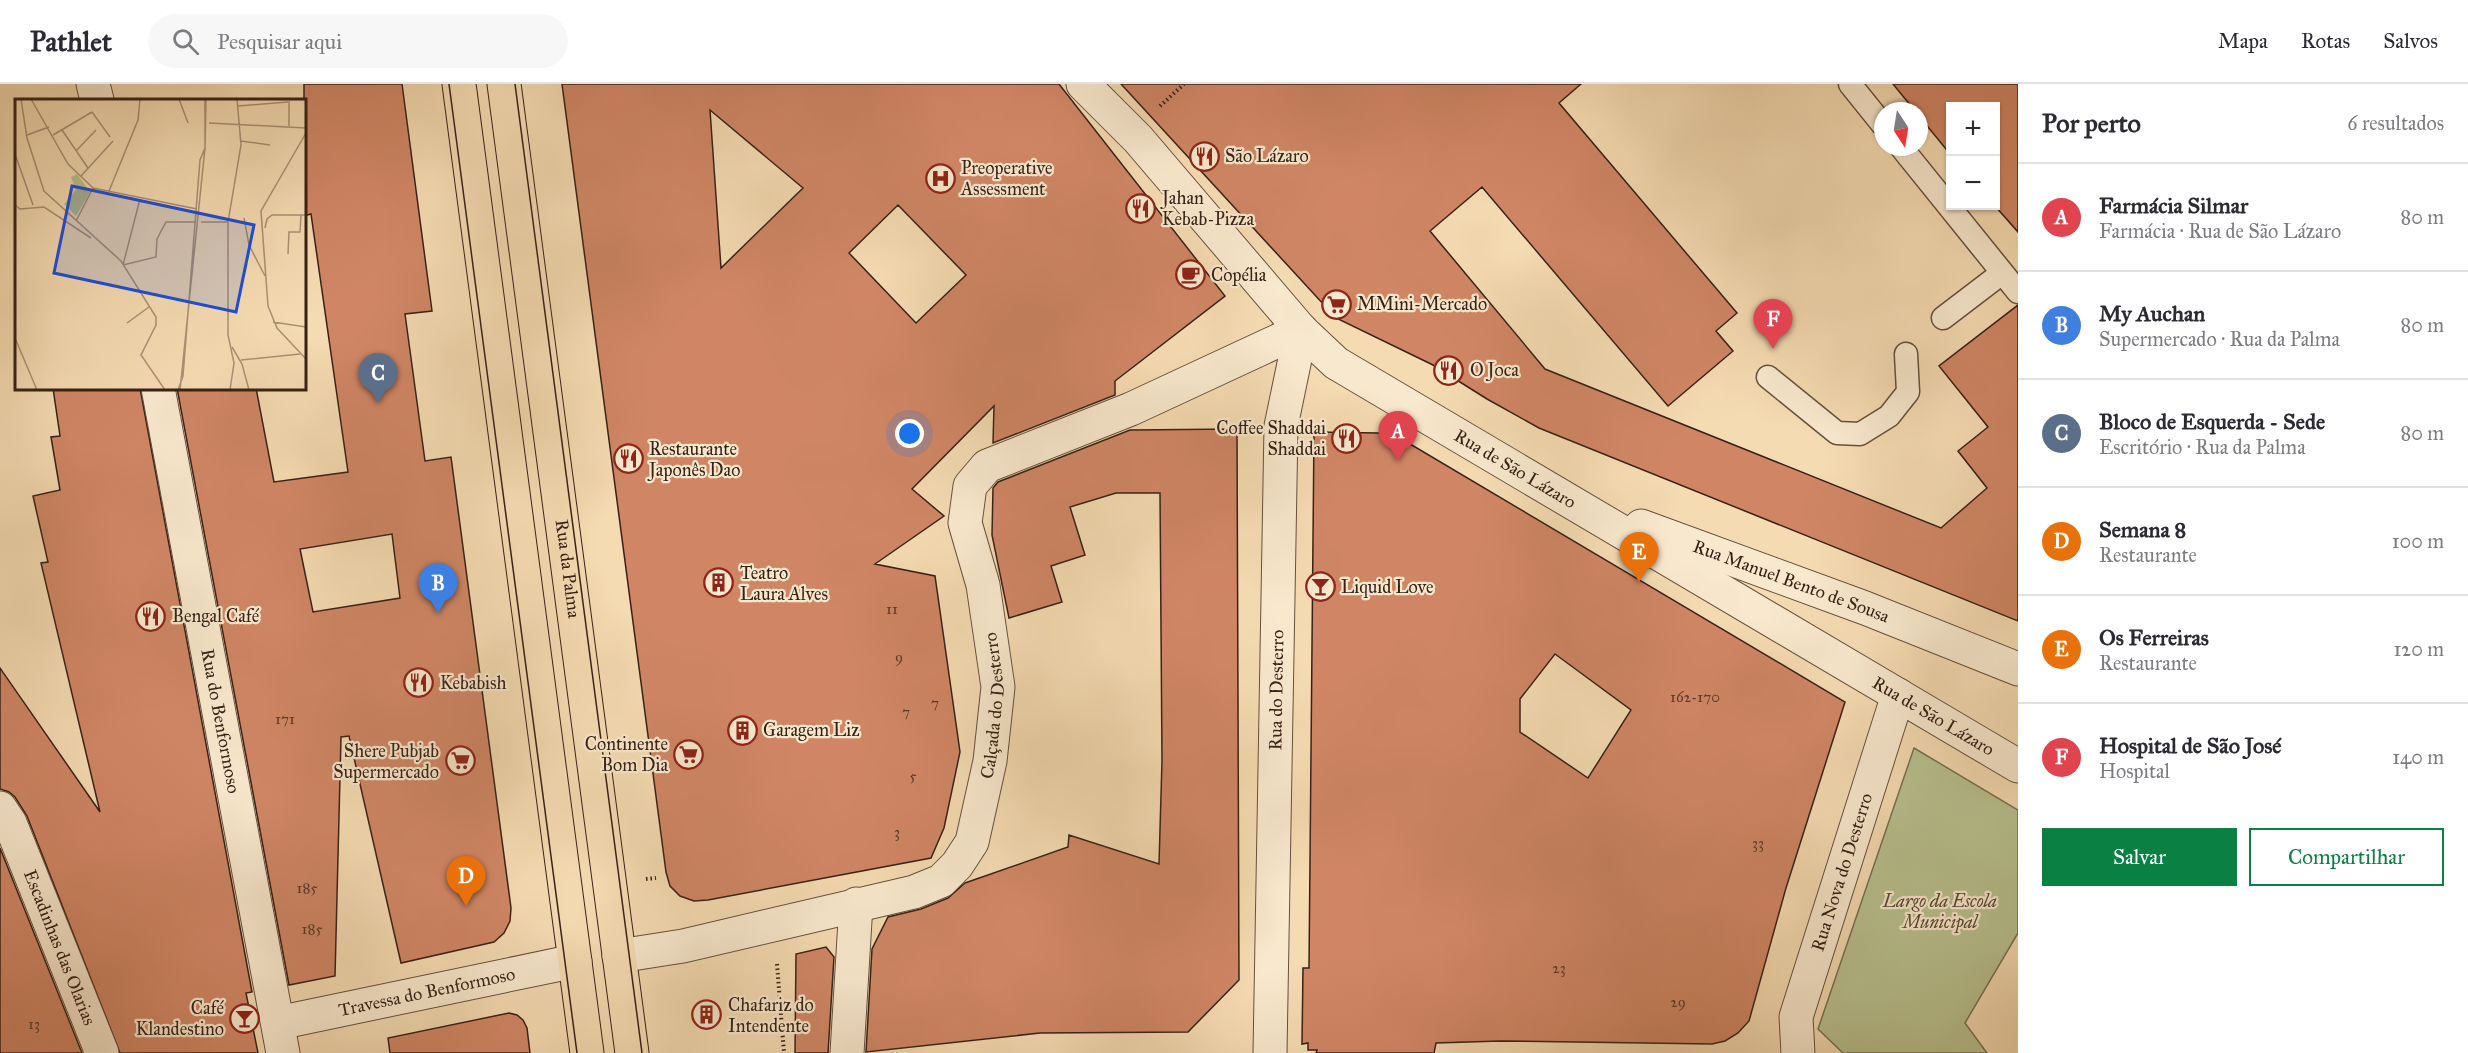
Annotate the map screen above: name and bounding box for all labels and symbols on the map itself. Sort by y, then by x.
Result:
inset map [15,99,306,390]
north arrow [1874,102,1928,156]
restaurant icon: São Lázaro [1188,140,1220,172]
place label: São Lázaro [1225,145,1309,167]
place label: Preoperative Assessment [960,157,1052,200]
hospital icon: Preoperative Assessment [924,162,956,194]
place label: Jahan Kebab-Pizza [1160,187,1254,230]
restaurant icon: Jahan Kebab-Pizza [1125,192,1157,224]
cafe icon: Copélia [1174,259,1206,291]
place label: Copélia [1211,264,1267,286]
supermarket icon: MMini-Mercado [1320,288,1352,320]
place label: MMini-Mercado [1357,293,1487,315]
pin: F [1754,300,1792,349]
pin: C [358,354,398,403]
restaurant icon: O Joca [1433,354,1465,386]
place label: O Joca [1470,359,1519,382]
pin: A [1378,412,1418,461]
place label: Coffee Shaddai Shaddai [1216,417,1326,460]
your location [895,419,924,448]
restaurant icon: Coffee Shaddai Shaddai [1331,422,1363,454]
street label: Rua de São Lázaro [1450,424,1580,513]
place label: Restaurante Japonês Dao [647,438,740,482]
restaurant icon: Restaurante Japonês Dao [612,443,644,475]
street label: Rua da Palma [551,518,586,620]
pin: E [1620,532,1658,582]
street label: Rua Manuel Bento de Sousa [1690,535,1893,628]
place label: Teatro Laura Alves [740,562,828,605]
pin: B [418,564,458,613]
building icon: Teatro Laura Alves [703,567,735,599]
bar icon: Liquid Love [1304,571,1336,603]
place label: Liquid Love [1341,576,1433,599]
restaurant icon: Bengal Café [135,600,167,632]
house number: 11 [886,600,898,618]
place label: Bengal Café [172,605,260,628]
street label: Rua do Desterro [1264,630,1288,751]
street label: Calçada do Desterro [975,631,1009,781]
street label: Rua do Benformoso [196,647,245,795]
house number: 9 [895,648,903,666]
restaurant icon: Kebabish [403,667,435,699]
place label: Kebabish [440,672,507,694]
street label: Rua de São Lázaro [1869,672,1998,761]
house number: 162-170 [1670,688,1720,706]
house number: 7 [931,694,939,712]
house number: 7 [902,703,910,721]
house number: 171 [275,710,295,728]
building icon: Garagem Liz [726,714,758,746]
place label: Garagem Liz [763,719,860,742]
place label: Continente Bom Dia [585,733,668,776]
supermarket icon: Continente Bom Dia [673,738,705,770]
place label: Shere Pubjab Supermercado [333,740,439,783]
supermarket icon: Shere Pubjab Supermercado [444,745,476,777]
house number: 5 [910,767,917,785]
street label: Rua Nova do Desterro [1807,790,1877,954]
house number: 3 [894,823,900,841]
house number: 33 [1752,834,1764,852]
pin: D [446,856,486,906]
street label: Escadinhas das Olarias [19,866,101,1028]
house number: 185 [297,879,317,897]
park label: Largo da Escola Municipal [1882,890,1997,934]
house number: 185 [302,920,322,938]
house number: 23 [1552,959,1566,977]
street label: Travessa do Benformoso [336,963,517,1021]
house number: 29 [1670,993,1686,1011]
place label: Chafariz do Intendente [728,994,814,1037]
place label: Café Klandestino [136,997,224,1040]
building icon: Chafariz do Intendente [691,999,723,1031]
bar icon: Café Klandestino [229,1002,261,1034]
house number: 13 [28,1015,40,1033]

